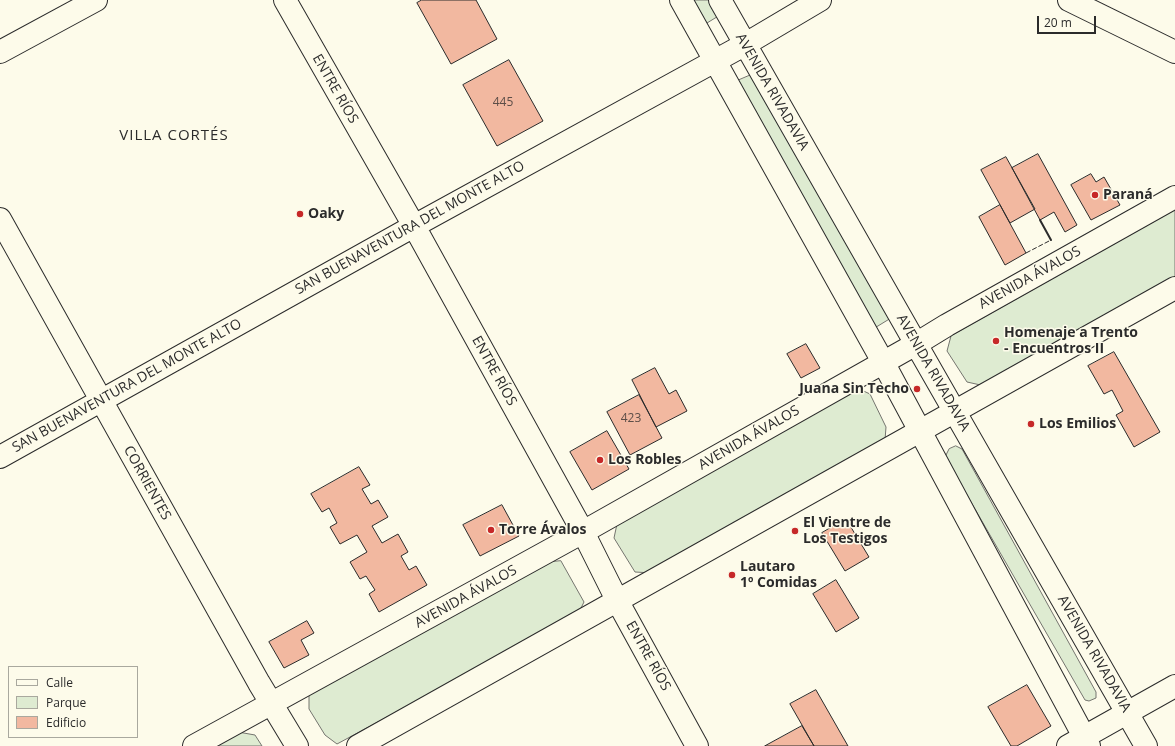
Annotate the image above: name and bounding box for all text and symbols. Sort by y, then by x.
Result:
scale bar [1039,8,1098,34]
text: 20 m [1044,14,1072,31]
street label: AVENIDA RIVADAVIA [732,31,812,153]
street label: ENTRE RÍOS [308,51,362,127]
house number: 445 [493,96,513,110]
district label: VILLA CORTÉS [119,127,229,145]
street label: SAN BUENAVENTURA DEL MONTE ALTO [292,158,528,298]
place label: Paraná [1103,187,1153,203]
marker: Paraná [1090,190,1100,200]
place label: Oaky [308,206,344,222]
marker: Oaky [295,209,305,219]
street label: AVENIDA ÁVALOS [976,243,1084,313]
street label: AVENIDA RIVADAVIA [893,312,973,434]
street label: SAN BUENAVENTURA DEL MONTE ALTO [9,316,245,456]
place label: Homenaje a Trento - Encuentros II [1004,325,1138,358]
street label: ENTRE RÍOS [468,333,520,409]
marker: Homenaje a Trento - Encuentros II [991,336,1001,346]
place label: Juana Sin Techo [799,381,909,397]
marker: Juana Sin Techo [912,384,922,394]
street label: AVENIDA ÁVALOS [695,402,803,474]
house number: 423 [621,412,641,426]
place label: Los Emilios [1039,416,1116,432]
marker: Los Emilios [1026,419,1036,429]
street label: CORRIENTES [120,443,174,523]
place label: Los Robles [608,452,681,468]
marker: Los Robles [595,455,605,465]
place label: El Vientre de Los Testigos [803,515,891,548]
place label: Torre Ávalos [499,522,586,538]
marker: Torre Ávalos [486,525,496,535]
marker: El Vientre de Los Testigos [790,526,800,536]
place label: Lautaro 1º Comidas [740,559,817,592]
street label: AVENIDA ÁVALOS [412,562,520,632]
marker: Lautaro 1º Comidas [727,570,737,580]
street label: AVENIDA RIVADAVIA [1054,593,1134,715]
street label: ENTRE RÍOS [622,618,674,694]
legend [8,666,138,738]
text: Calle [46,674,73,691]
text: Parque [46,694,86,711]
text: Edificio [46,714,86,731]

